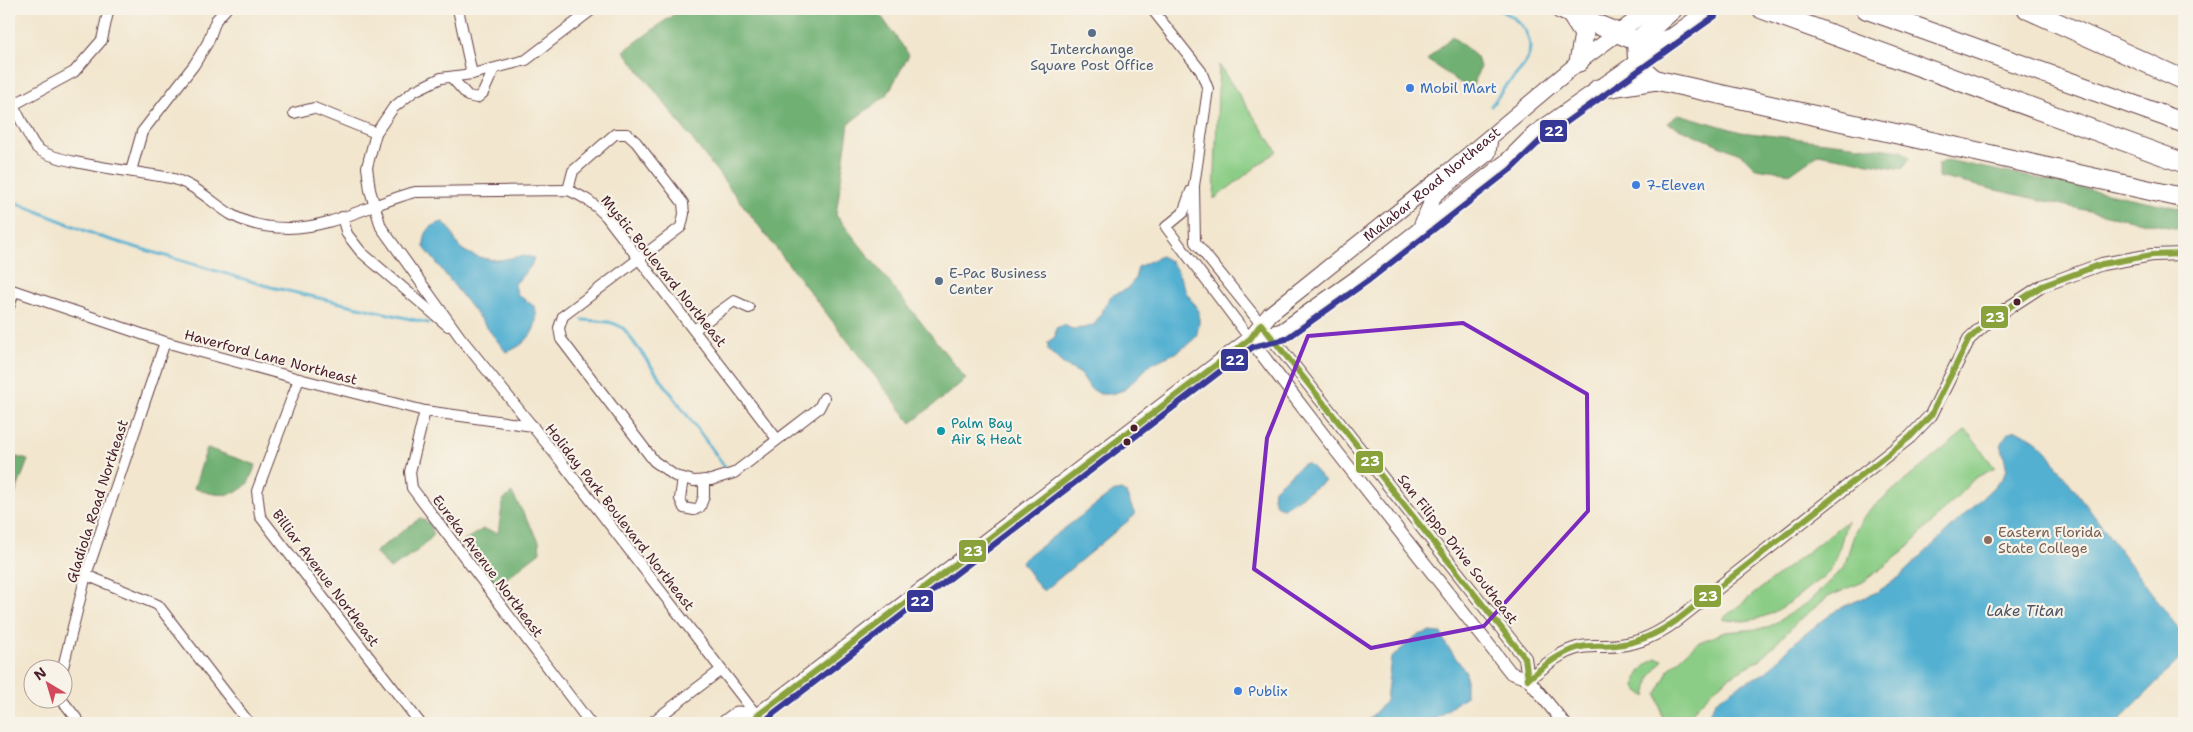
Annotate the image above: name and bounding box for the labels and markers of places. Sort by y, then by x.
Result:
marker: Interchange Square Post Office [1086,27,1098,39]
place label: Interchange Square Post Office [1030,40,1154,74]
place label: Mobil Mart [1420,79,1497,97]
marker: Mobil Mart [1404,82,1416,94]
place label: 7-Eleven [1646,176,1705,194]
marker: 7-Eleven [1630,179,1642,191]
place label: E-Pac Business Center [949,264,1047,298]
marker: E-Pac Business Center [933,275,945,287]
unlabelled marker [2012,297,2022,307]
place label: Palm Bay Air & Heat [951,414,1022,448]
unlabelled marker [1129,423,1139,433]
marker: Palm Bay Air & Heat [935,425,947,437]
unlabelled marker [1122,437,1132,447]
place label: Eastern Florida State College [1998,523,2102,557]
marker: Eastern Florida State College [1982,534,1994,546]
place label: Publix [1248,682,1288,700]
marker: Publix [1232,685,1244,697]

